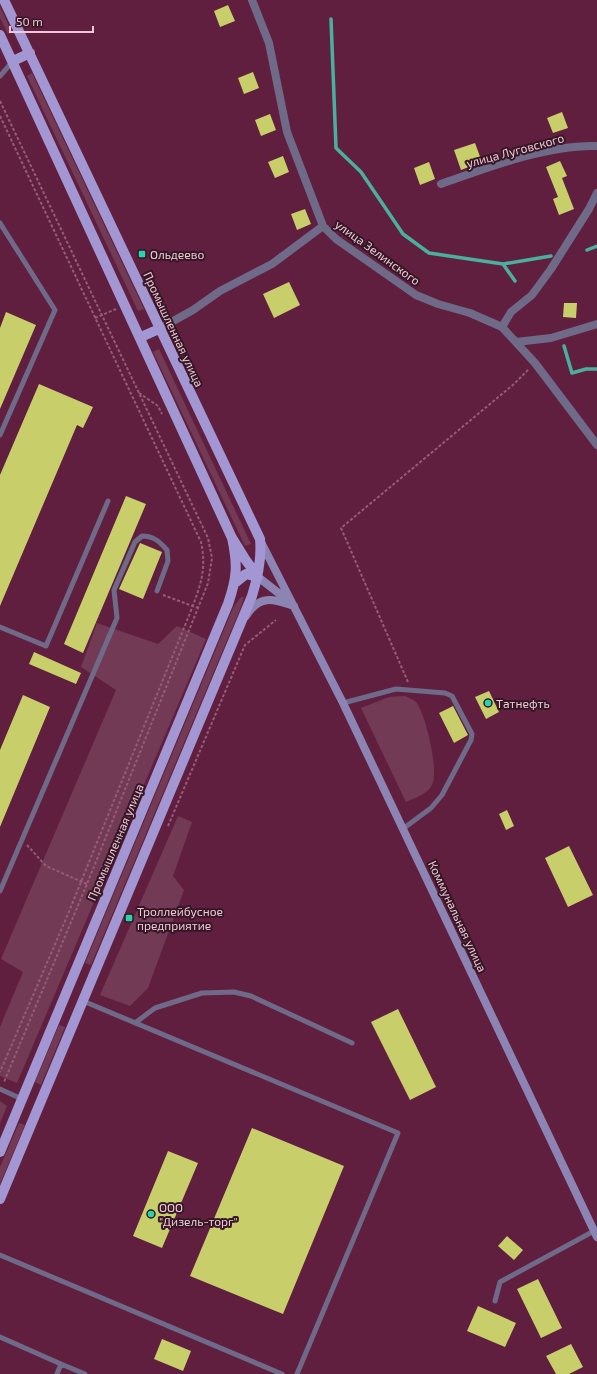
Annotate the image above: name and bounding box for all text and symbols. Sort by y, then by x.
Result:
scale bar [10,8,93,34]
text: 50 m [16,14,43,28]
street label: улица Луговского [465,130,566,171]
street label: улица Зелинского [332,217,423,288]
place label: Ольдеево [150,247,204,261]
marker: Ольдеево [137,249,147,259]
street label: Промышленная улица [140,269,207,389]
place label: Татнефть [496,696,550,710]
marker: Татнефть [483,698,493,708]
street label: Промышленная улица [84,781,147,903]
street label: Коммунальная улица [425,858,490,974]
place label: Троллейбусное предприятие [137,904,223,932]
marker: Троллейбусное предприятие [124,913,134,923]
place label: ООО "Дизель-торг" [159,1200,238,1228]
marker: ООО "Дизель-торг" [146,1209,156,1219]

